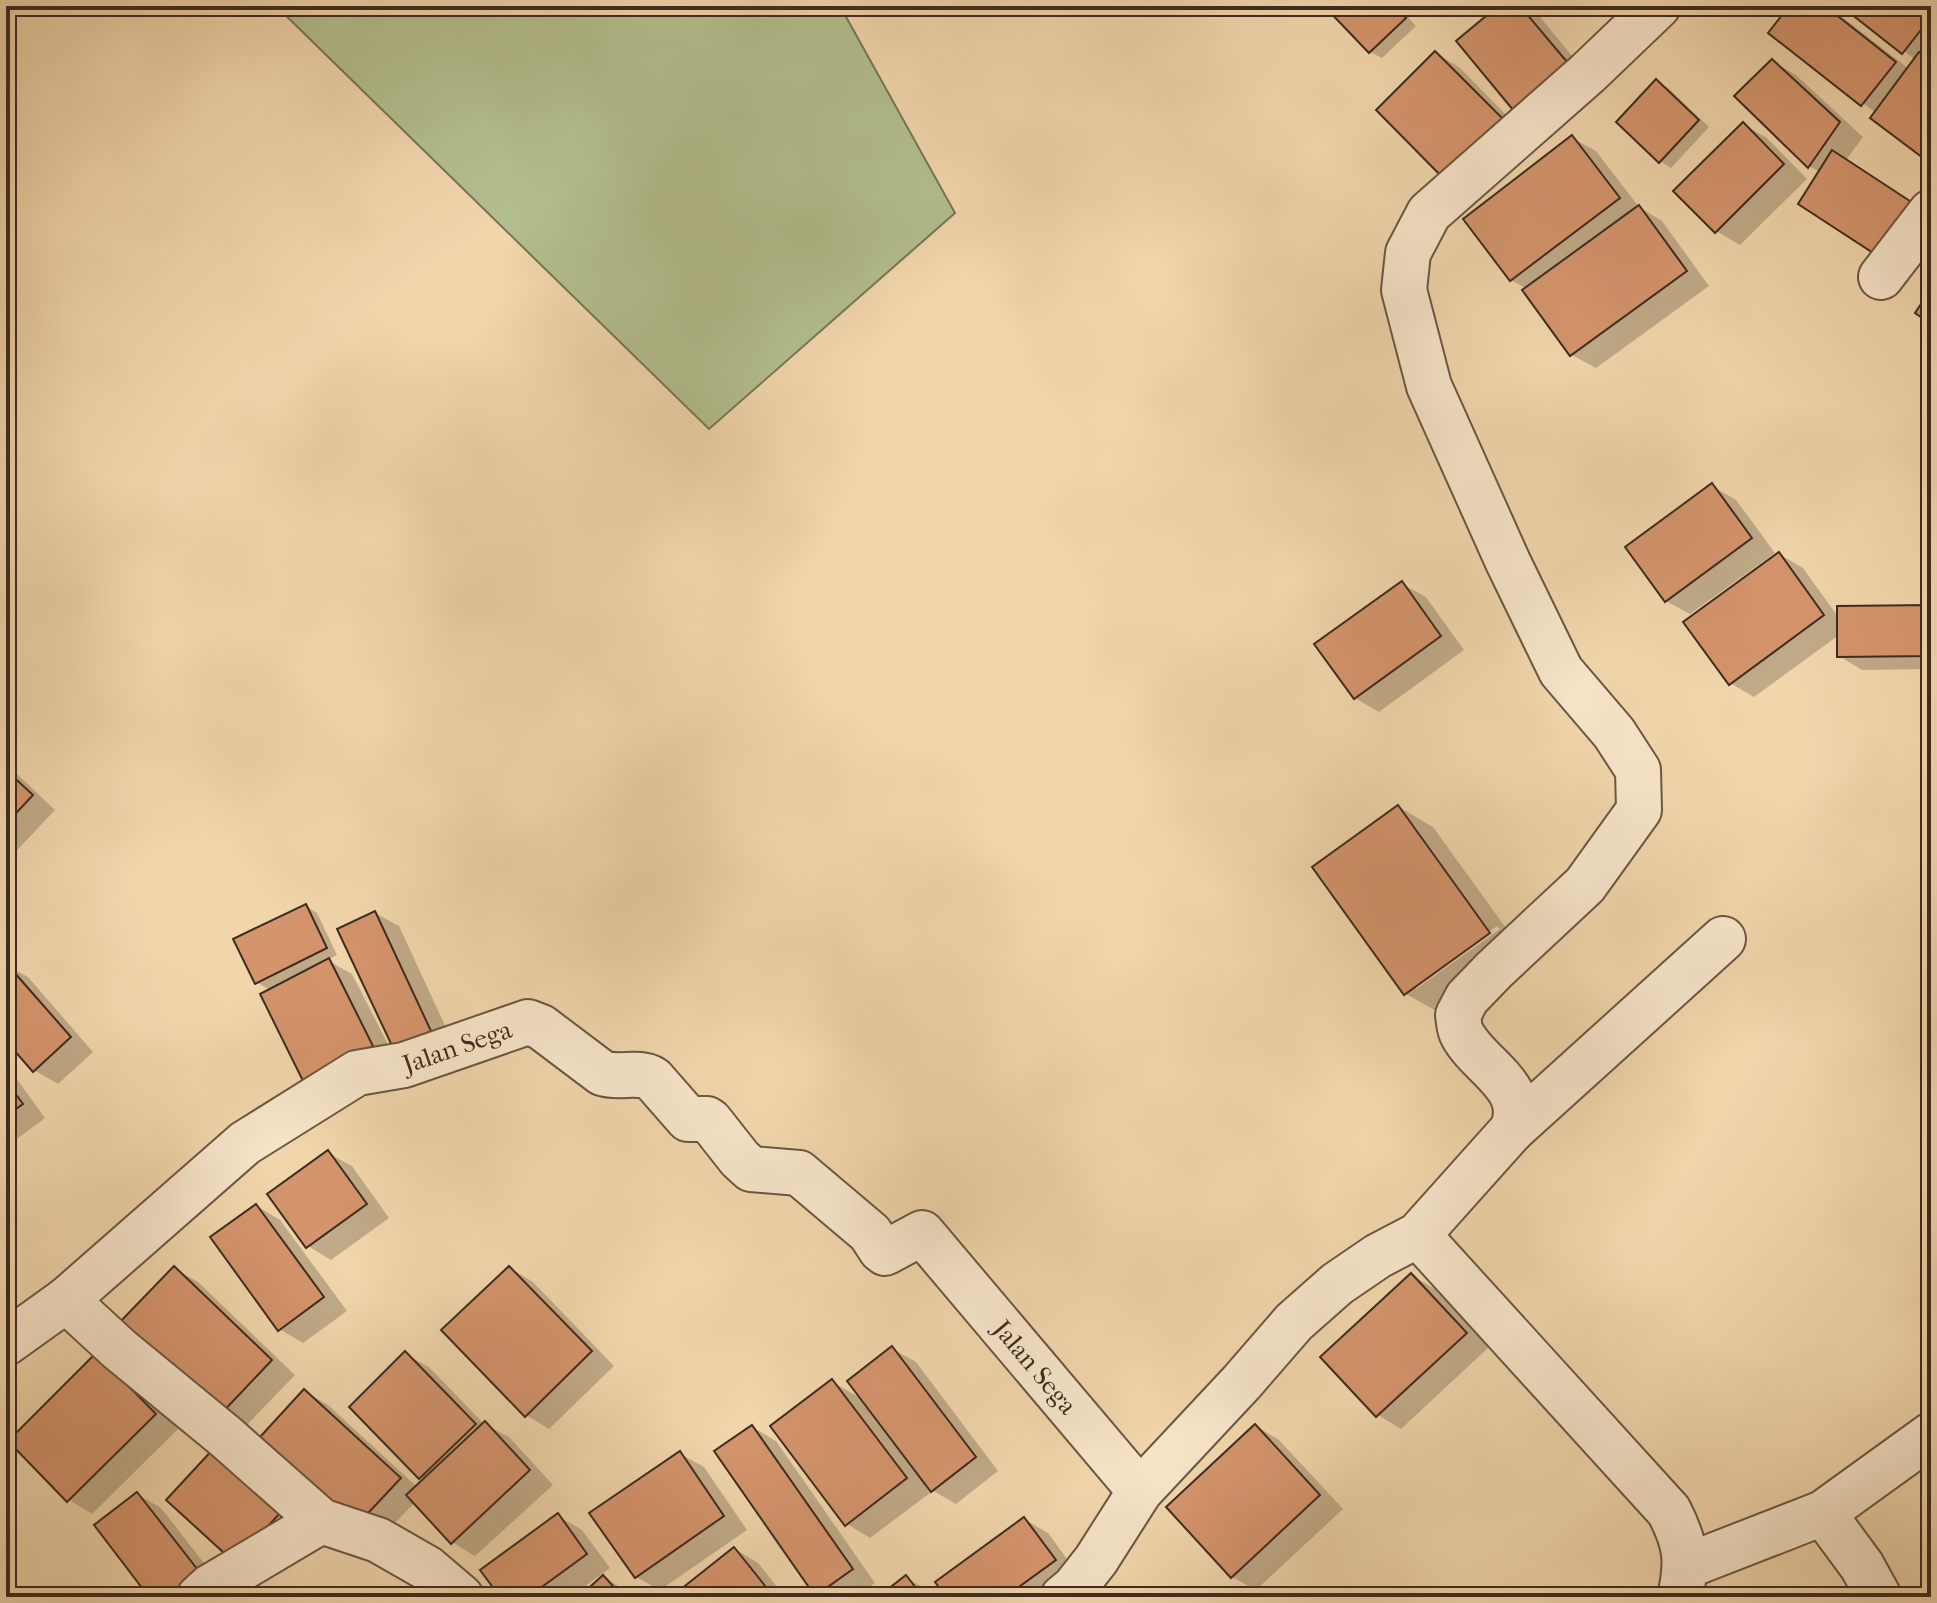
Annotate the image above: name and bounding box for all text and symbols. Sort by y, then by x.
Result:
street label: Jalan Sega [397,1013,517,1080]
street label: Jalan Sega [985,1312,1084,1421]

